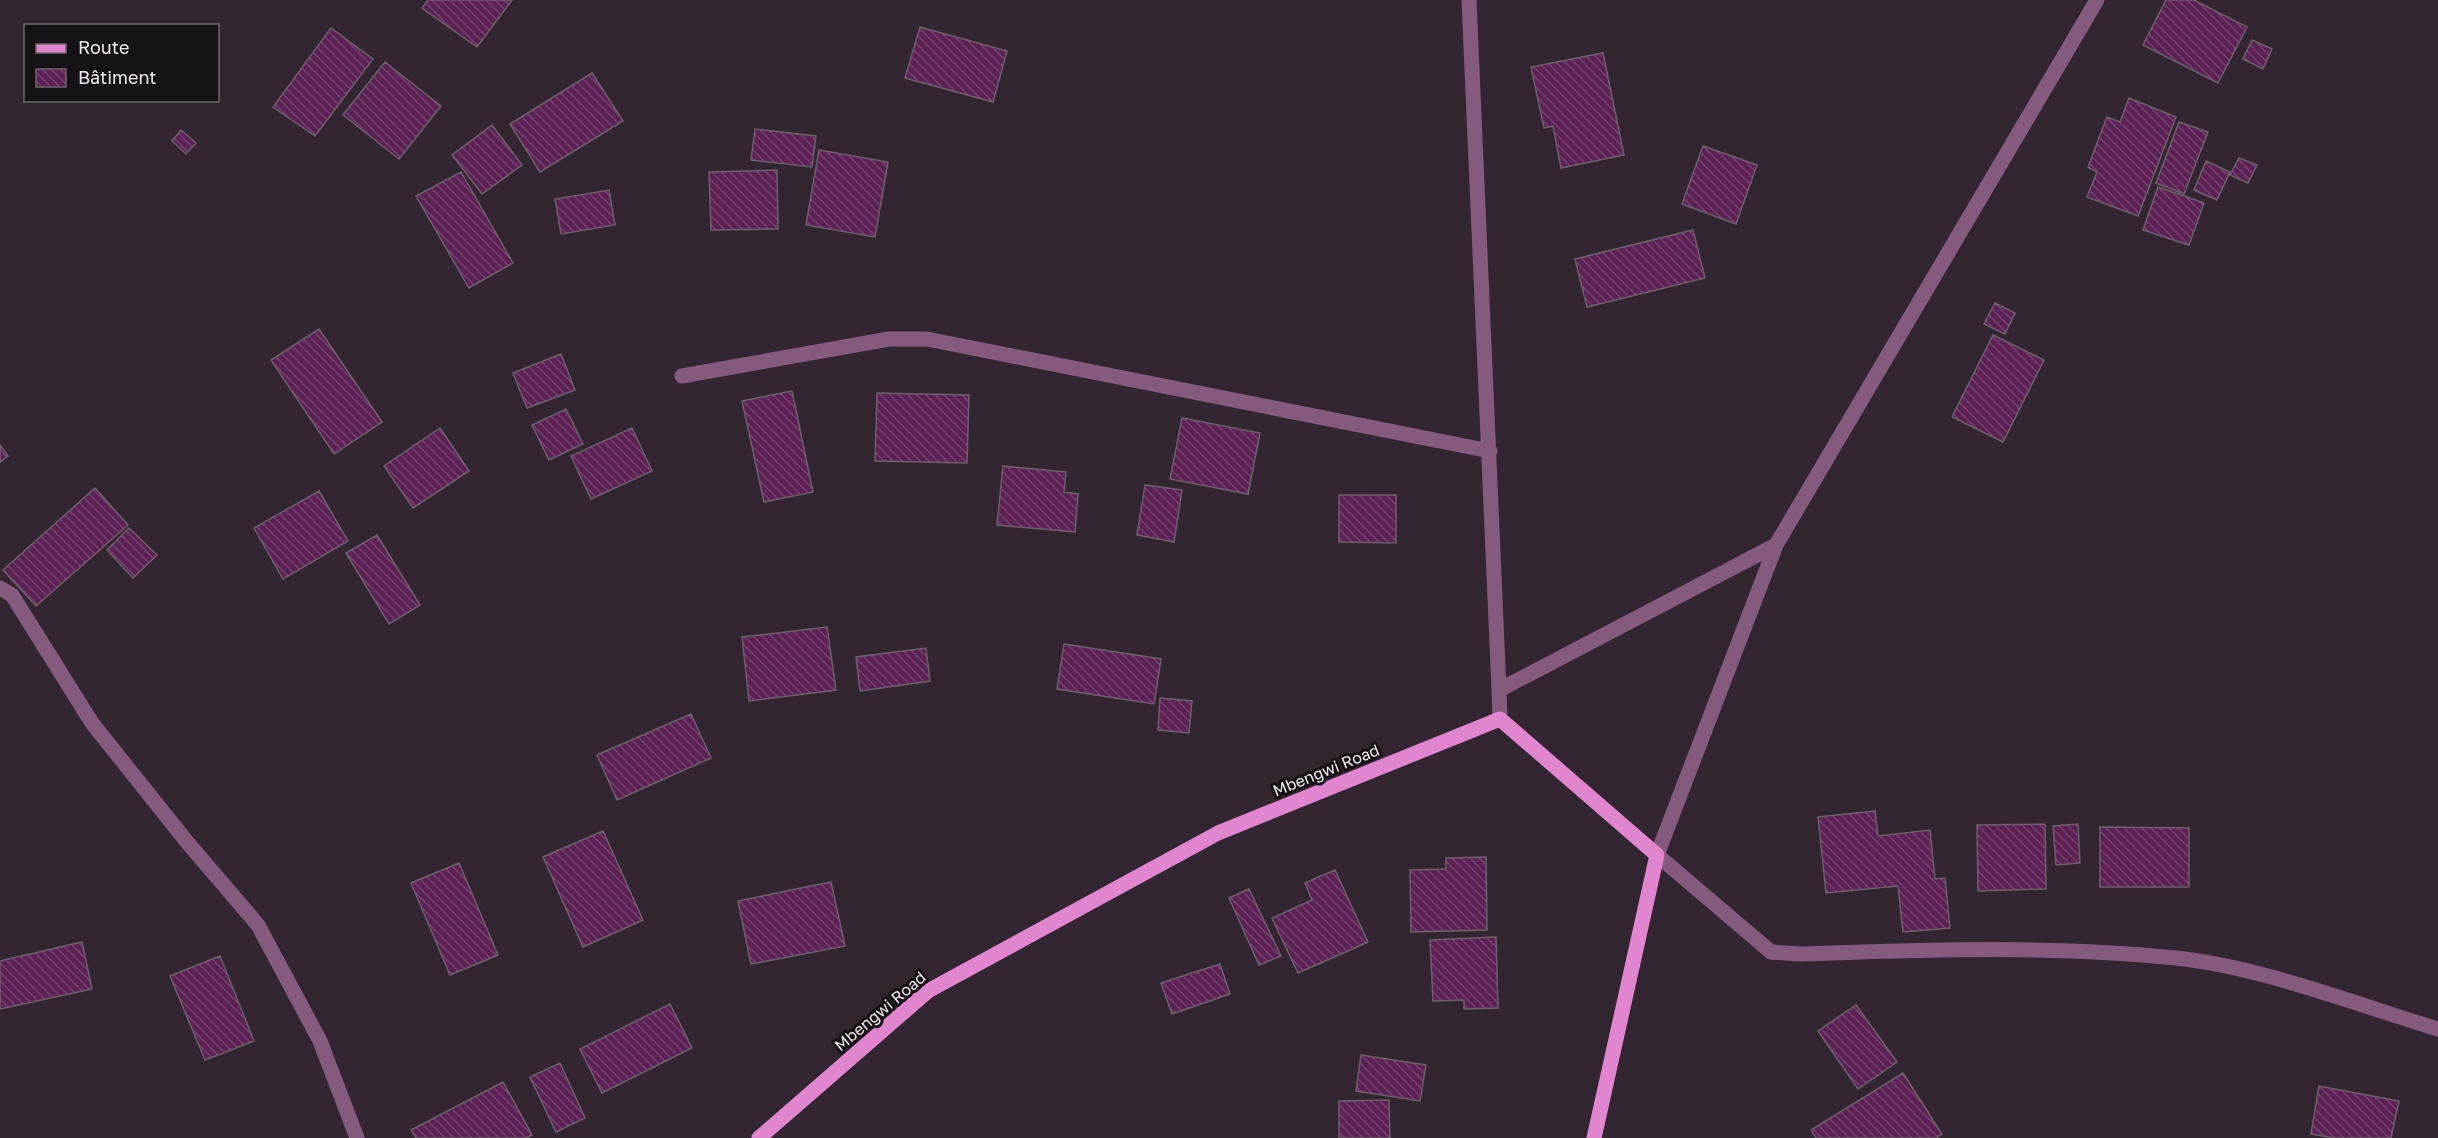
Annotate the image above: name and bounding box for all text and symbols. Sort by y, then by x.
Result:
legend [24,24,219,102]
text: Route [78,36,129,58]
text: Bâtiment [78,66,157,88]
street label: Mbengwi Road [1270,740,1382,800]
street label: Mbengwi Road [830,967,930,1055]

